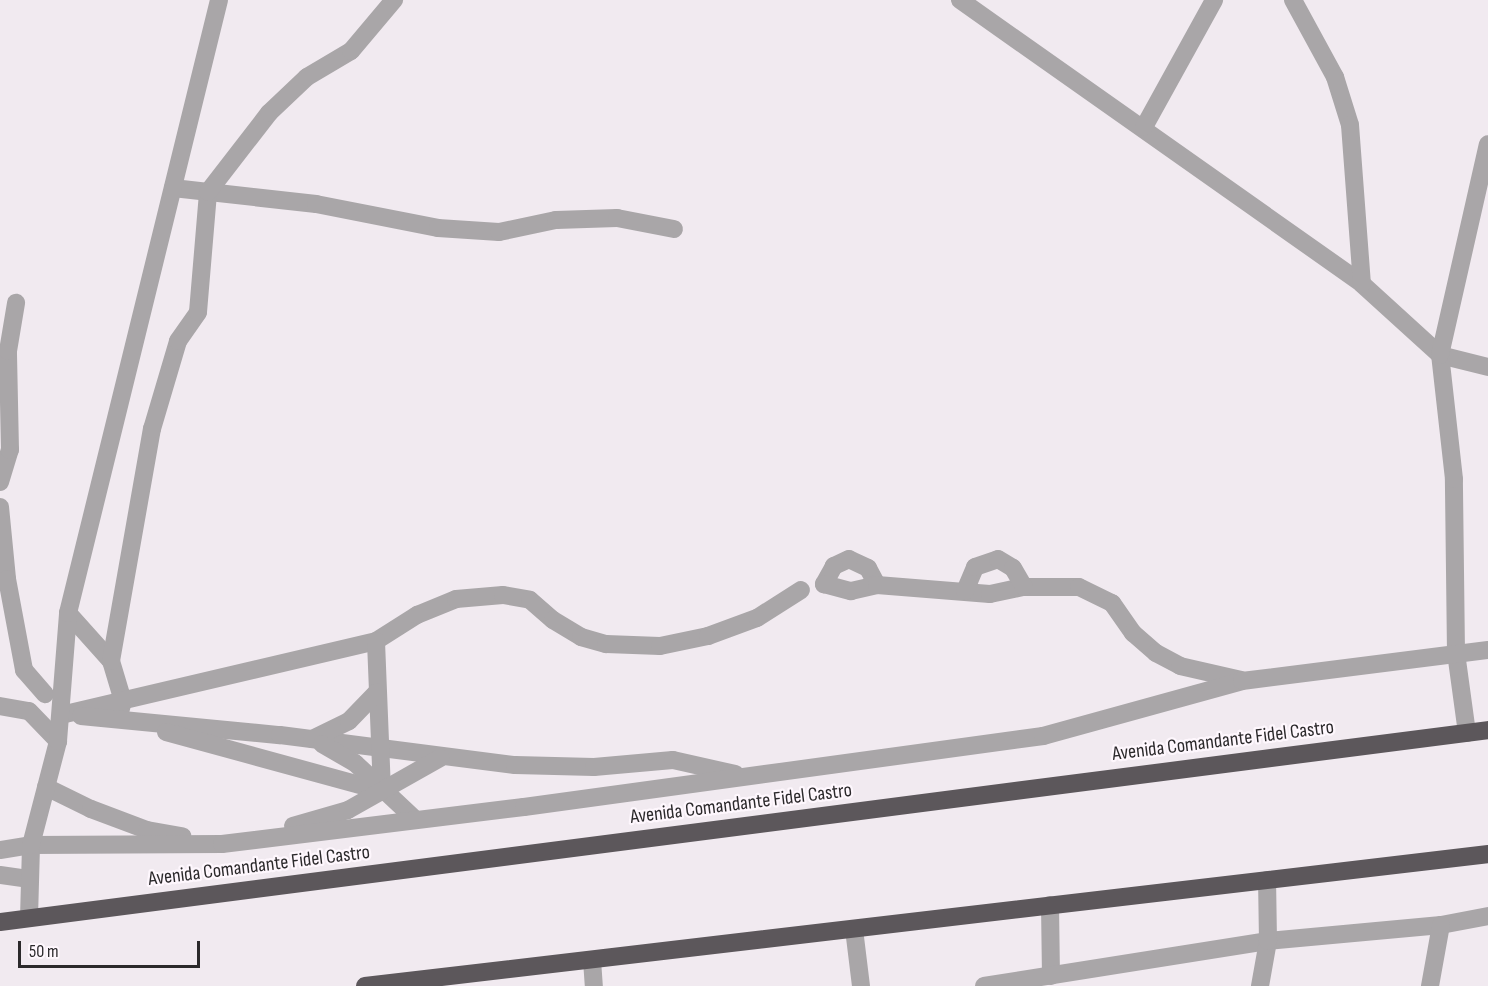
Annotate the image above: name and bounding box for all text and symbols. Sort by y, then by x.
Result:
street label: Avenida Comandante Fidel Castro [1111,715,1335,767]
street label: Avenida Comandante Fidel Castro [629,778,853,830]
street label: Avenida Comandante Fidel Castro [147,840,371,892]
scale bar [21,929,202,967]
text: 50 m [29,941,59,962]

